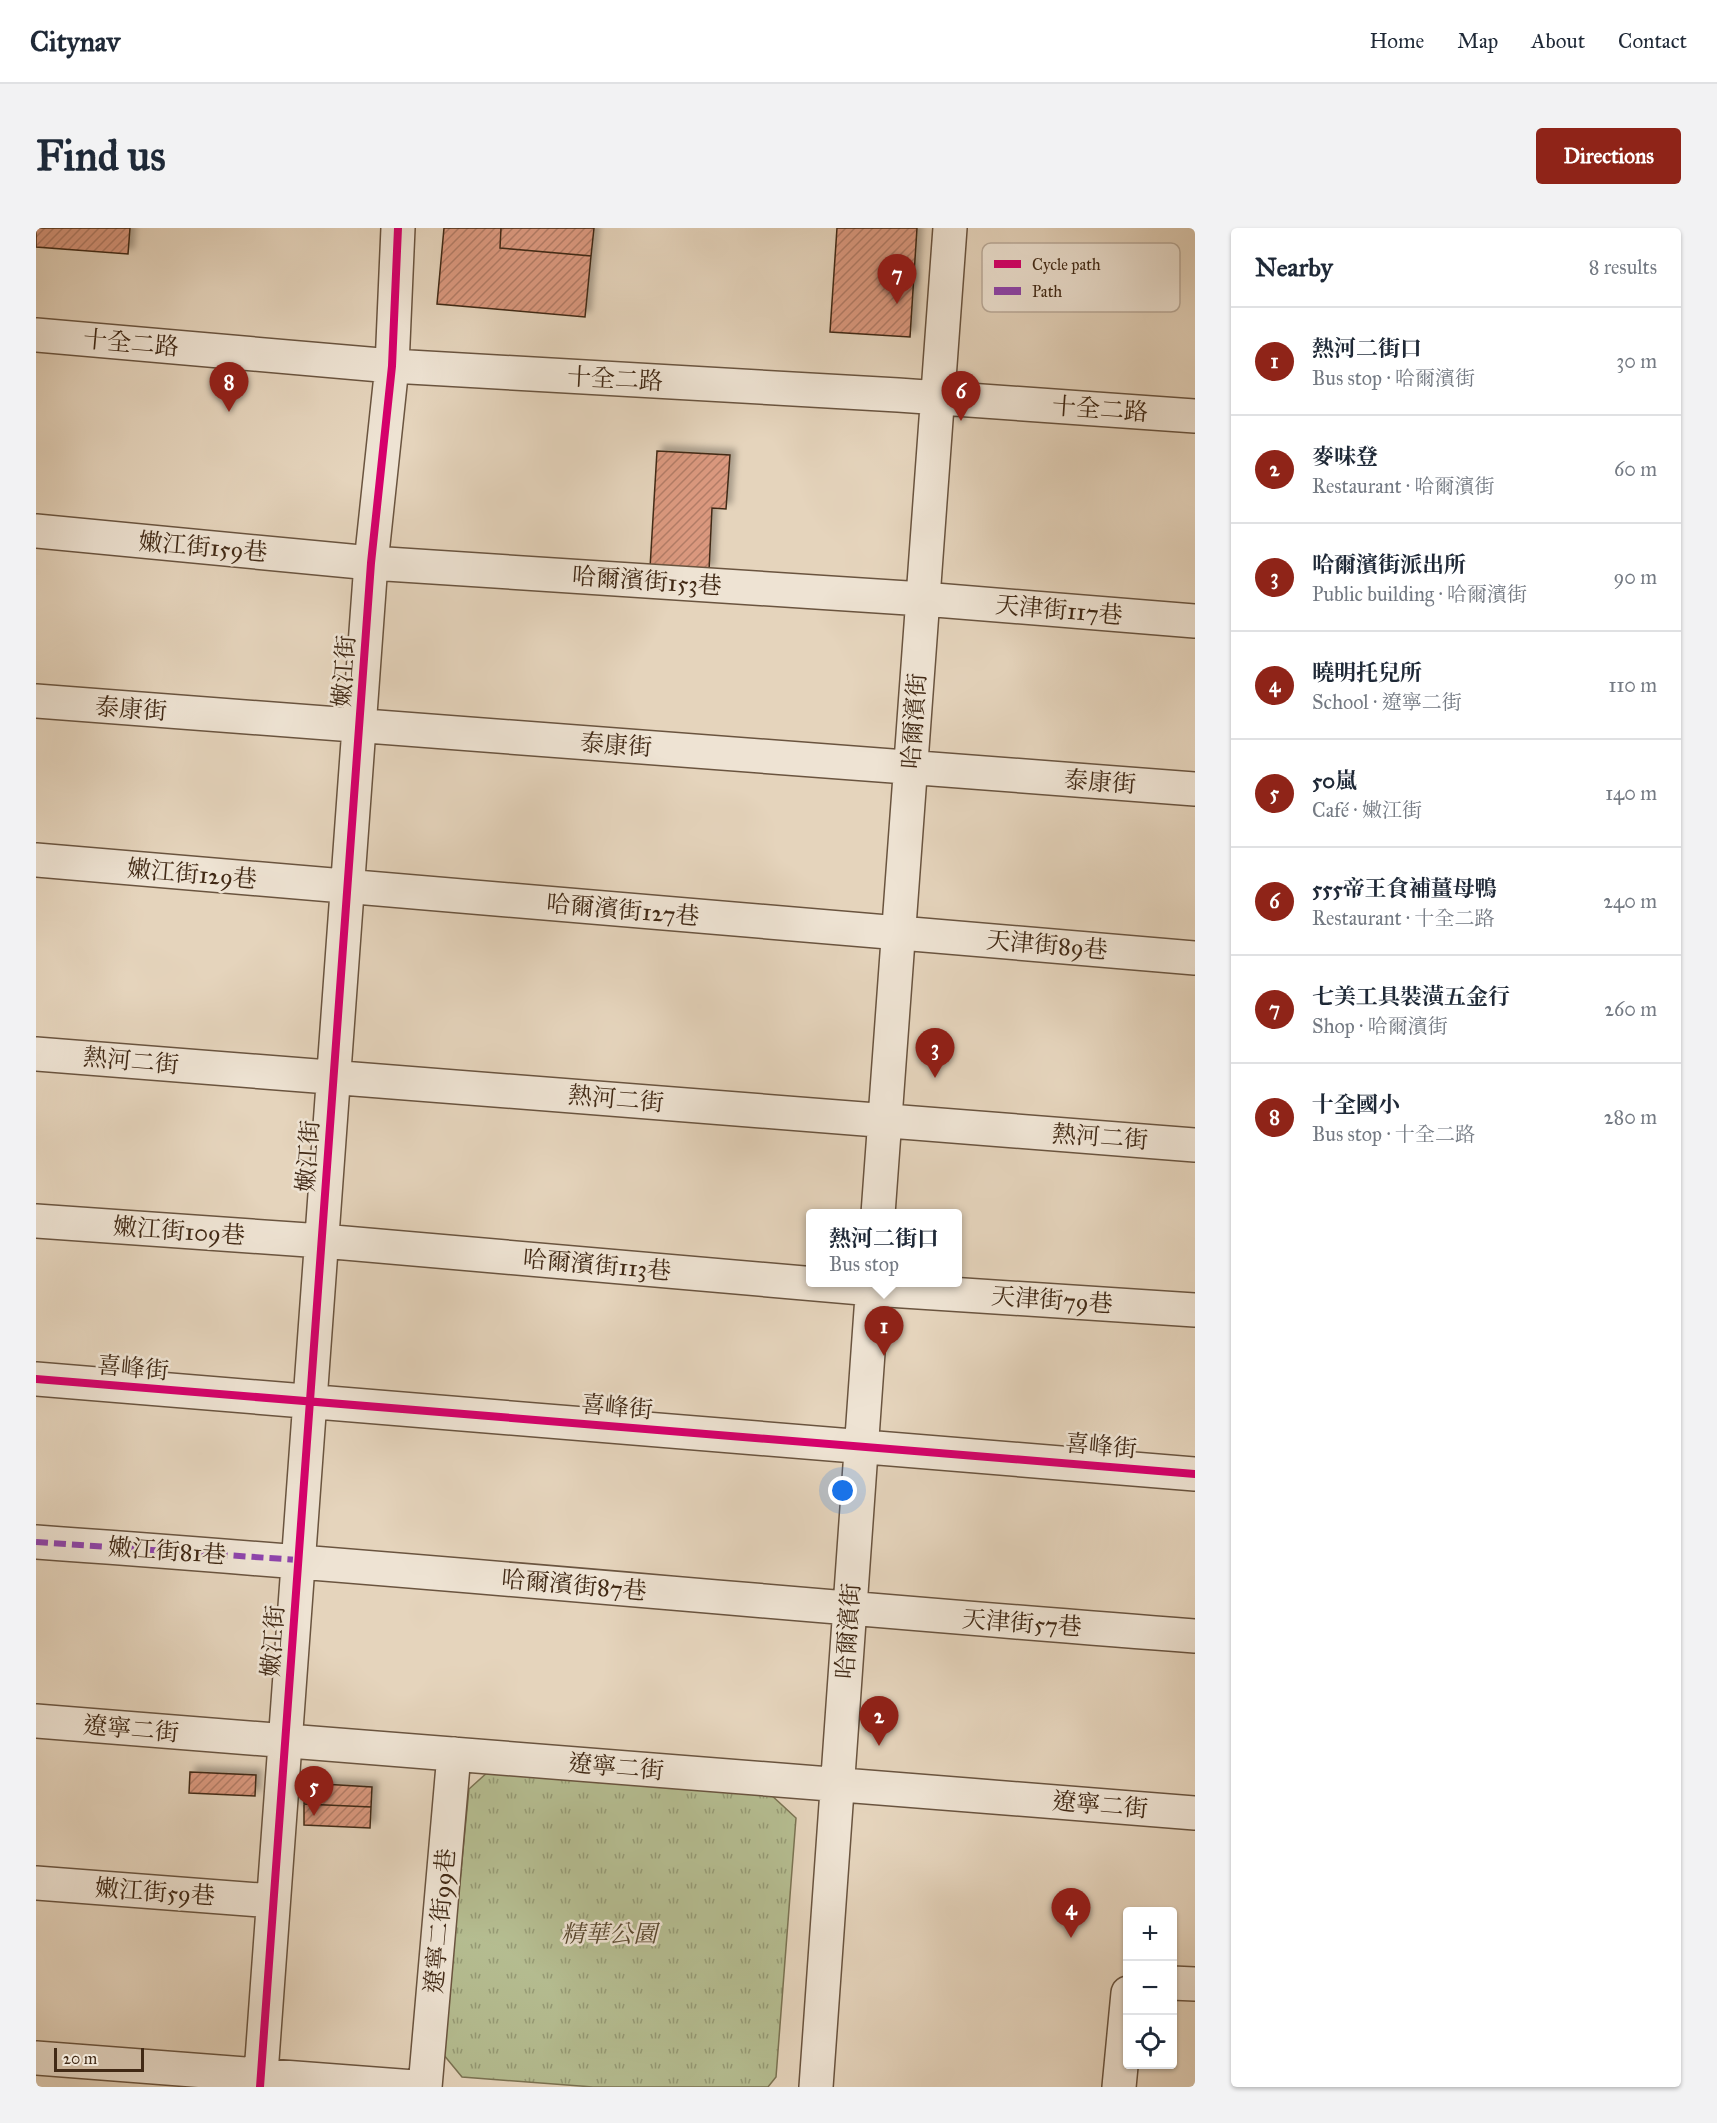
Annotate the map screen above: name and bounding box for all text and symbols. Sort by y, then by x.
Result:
text: Citynav [30,24,120,59]
text: Home [1369,28,1424,54]
text: Map [1457,28,1498,54]
text: About [1531,28,1585,54]
text: Contact [1618,28,1687,54]
button: Directions [1536,128,1681,184]
text: Find us [36,130,166,182]
legend [982,243,1180,312]
text: Nearby [1255,251,1333,283]
pin: 7 [878,254,916,304]
text: Cycle path [1032,255,1101,274]
text: 8 results [1589,255,1657,279]
text: Path [1032,282,1062,301]
street label: 十全二路 [82,324,180,362]
text: 熱河二街口 [1312,335,1422,362]
text: 1 [1271,349,1278,373]
text: 30 m [1616,349,1657,373]
pin: 8 [210,362,248,412]
street label: 十全二路 [566,362,664,396]
text: Bus stop · 哈爾濱街 [1312,366,1475,390]
pin: 6 [942,372,980,421]
street label: 十全二路 [1051,391,1149,427]
text: 麥味登 [1312,443,1378,470]
text: 2 [1270,457,1279,481]
text: 60 m [1614,457,1657,481]
text: Restaurant · 哈爾濱街 [1312,474,1495,498]
street label: 嫩江街159巷 [137,526,269,568]
text: 哈爾濱街派出所 [1312,551,1466,578]
street label: 哈爾濱街153巷 [571,561,723,601]
text: 3 [1271,565,1279,589]
text: 90 m [1614,565,1657,589]
text: Public building · 哈爾濱街 [1312,582,1527,606]
street label: 天津街117巷 [994,589,1124,631]
street label: 嫩江街 [327,634,361,708]
text: 曉明托兒所 [1312,659,1422,686]
street label: 哈爾濱街 [896,672,932,770]
text: 4 [1269,673,1280,697]
text: 110 m [1609,673,1657,697]
text: School · 遼寧二街 [1312,690,1462,714]
street label: 泰康街 [94,692,168,726]
street label: 泰康街 [579,728,653,762]
street label: 泰康街 [1063,765,1137,799]
text: 50嵐 [1312,767,1357,794]
text: 5 [1270,781,1279,805]
text: 140 m [1605,781,1657,805]
text: Café · 嫩江街 [1312,798,1422,822]
street label: 嫩江街129巷 [126,853,258,895]
text: 555帝王食補薑母鴨 [1312,875,1497,902]
street label: 哈爾濱街127巷 [545,888,701,932]
text: 6 [1269,889,1280,913]
text: 240 m [1603,889,1657,913]
text: Restaurant · 十全二路 [1312,906,1495,930]
street label: 天津街89巷 [985,925,1109,965]
text: 七美工具裝潢五金行 [1312,983,1510,1010]
text: 7 [1269,997,1280,1021]
text: 260 m [1604,997,1657,1021]
text: Shop · 哈爾濱街 [1312,1014,1448,1038]
pin: 3 [916,1028,954,1078]
street label: 熱河二街 [82,1042,180,1080]
street label: 熱河二街 [567,1080,665,1118]
text: 十全國小 [1312,1091,1400,1118]
text: 8 [1269,1105,1280,1129]
text: 280 m [1604,1105,1657,1129]
street label: 嫩江街 [291,1119,325,1193]
street label: 熱河二街 [1051,1119,1149,1155]
text: Bus stop · 十全二路 [1312,1122,1475,1146]
popup [806,1209,962,1287]
street label: 嫩江街109巷 [112,1211,246,1251]
text: 熱河二街口 [829,1225,939,1252]
street label: 哈爾濱街113巷 [522,1244,672,1286]
text: Bus stop [829,1252,899,1276]
street label: 天津街79巷 [990,1281,1114,1319]
pin: 1 [864,1306,904,1356]
street label: 喜峰街 [96,1350,170,1386]
street label: 喜峰街 [580,1389,654,1425]
street label: 喜峰街 [1064,1428,1138,1464]
your location [828,1476,857,1505]
street label: 嫩江街81巷 [107,1532,227,1570]
street label: 哈爾濱街87巷 [500,1564,648,1606]
street label: 哈爾濱街 [830,1582,866,1680]
street label: 嫩江街 [256,1604,290,1678]
street label: 天津街57巷 [961,1604,1083,1642]
pin: 2 [860,1696,898,1746]
street label: 遼寧二街 [82,1710,180,1748]
street label: 遼寧二街 [567,1748,665,1786]
pin: 5 [294,1766,334,1816]
street label: 遼寧二街 [1051,1786,1149,1824]
street label: 遼寧二街99巷 [419,1847,461,1995]
street label: 嫩江街59巷 [94,1873,216,1911]
pin: 4 [1052,1888,1090,1938]
map controls [1123,1907,1177,2069]
button: + [1123,1907,1177,1961]
park label: 精華公園 [561,1919,661,1949]
button: − [1123,1961,1177,2015]
button: locate [1123,2015,1177,2069]
scale bar [54,2045,144,2072]
text: 20 m [63,2049,97,2068]

